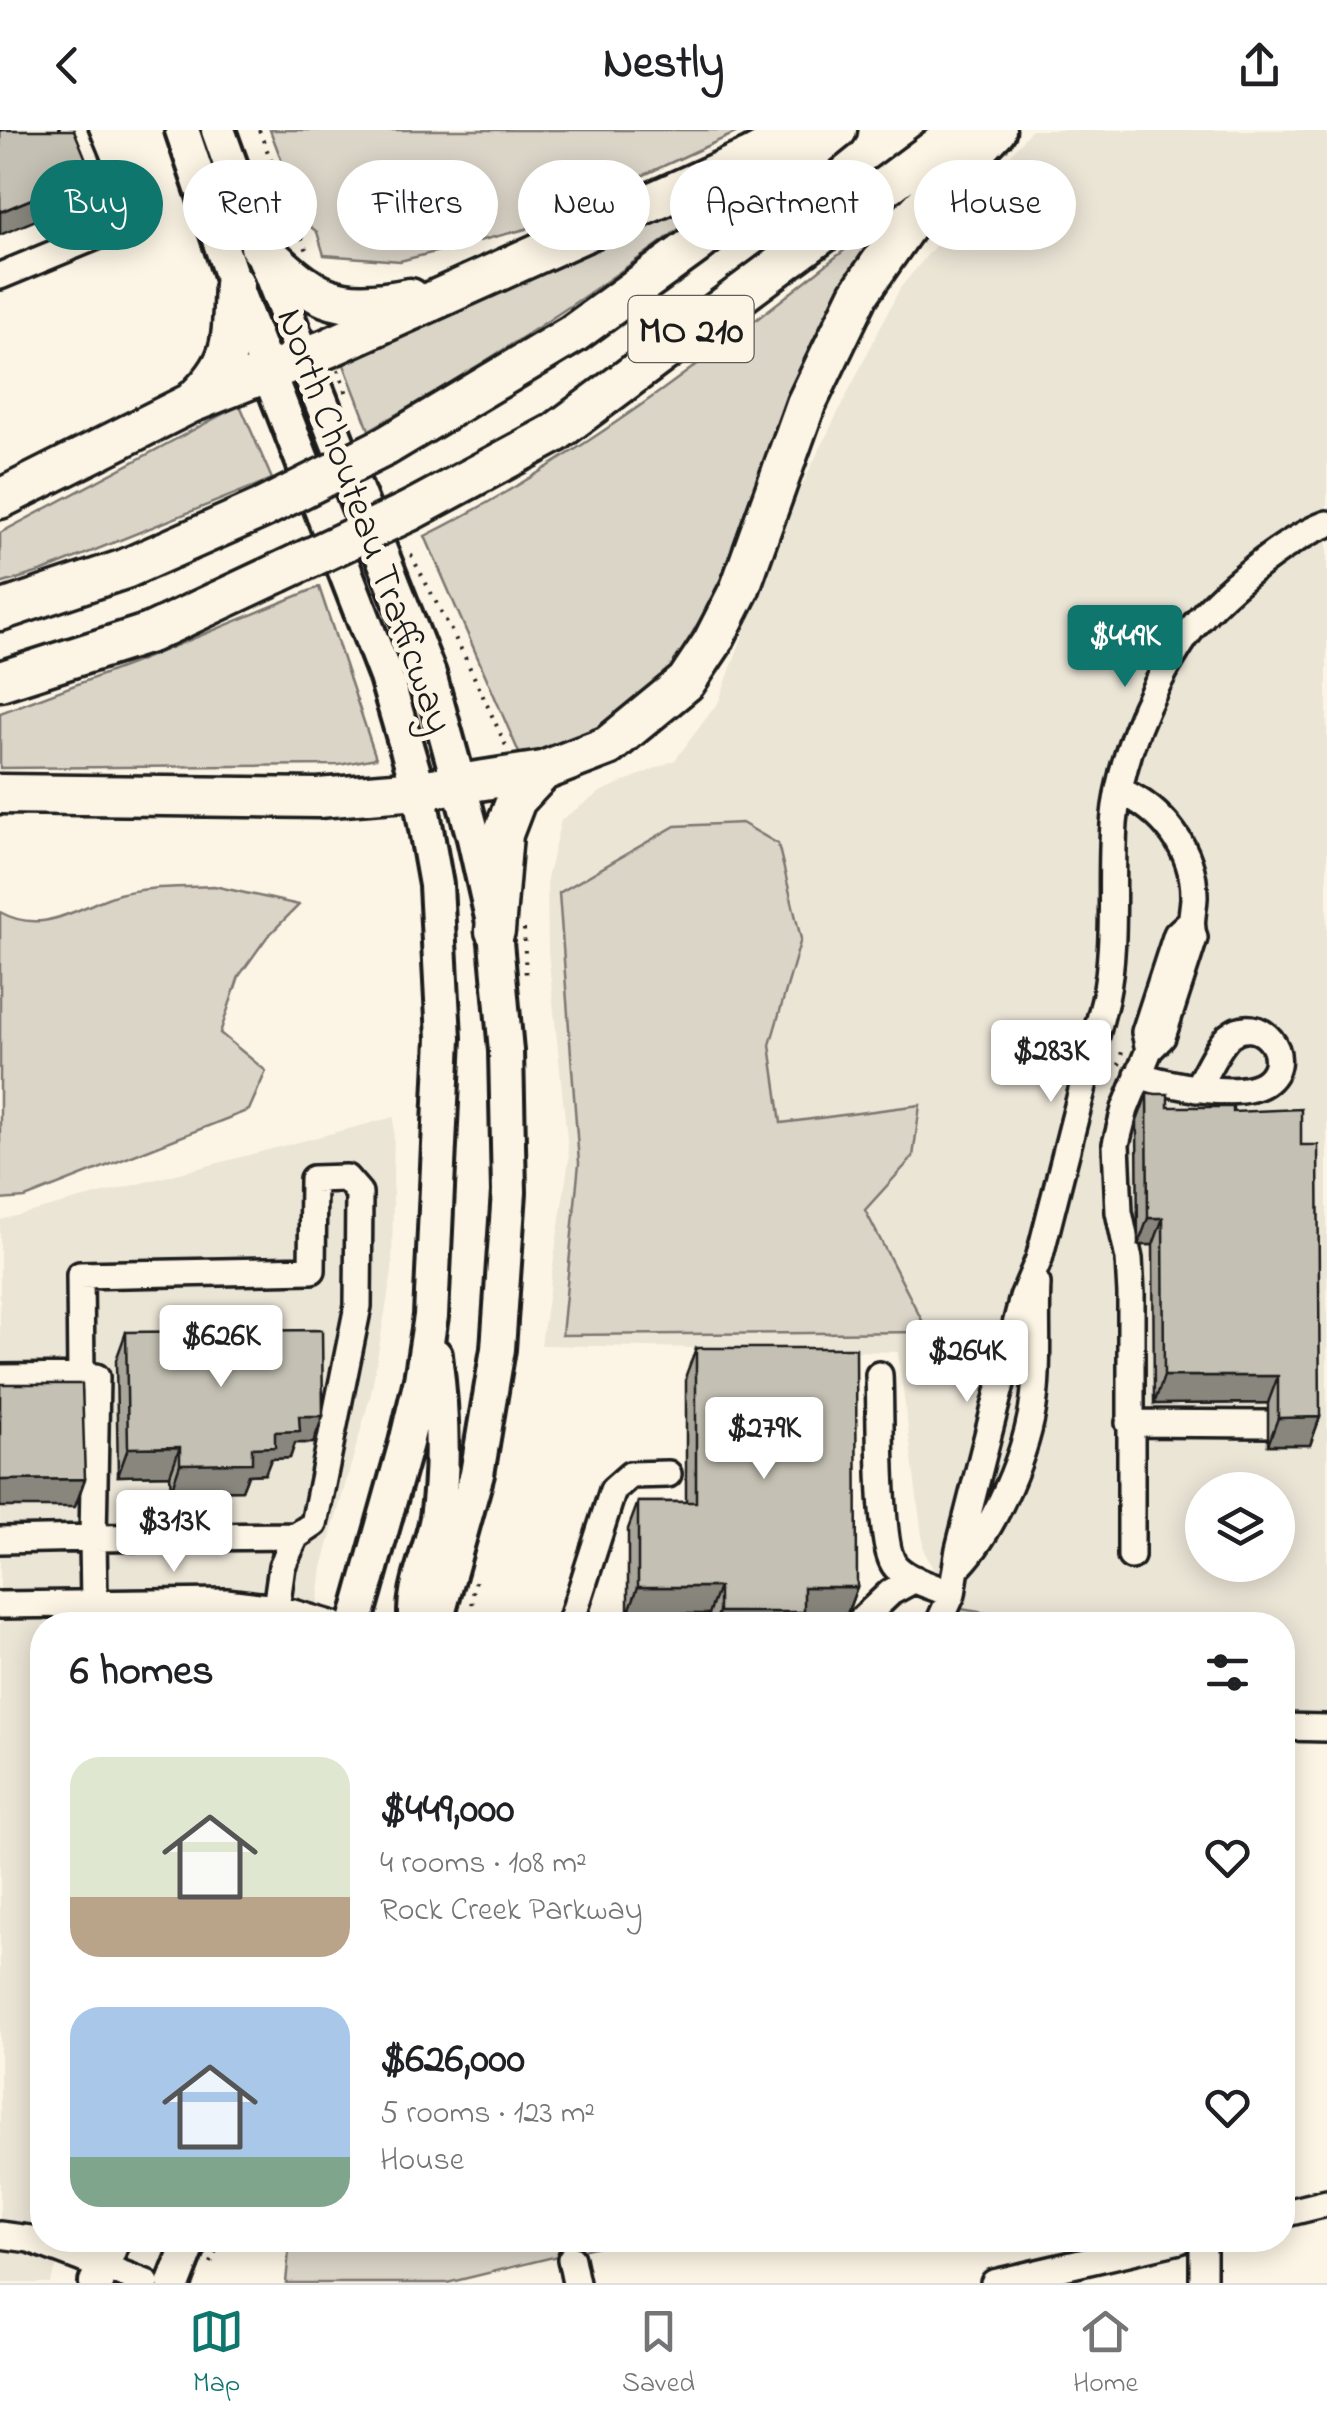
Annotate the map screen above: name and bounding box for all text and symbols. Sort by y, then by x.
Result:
text: Nestly [603,32,724,98]
icon: back [40,38,95,93]
icon: share [1232,38,1287,93]
chip: Buy [30,160,163,250]
chip: Rent [183,160,317,250]
chip: Filters [337,160,498,250]
chip: New [518,160,650,250]
chip: Apartment [670,160,894,250]
chip: House [914,160,1076,250]
road number: MO 210 [628,296,754,362]
street label: North Chouteau Trafficway [258,301,467,742]
pin: $449K [1055,605,1195,690]
text: $449K [1090,614,1160,661]
pin: $283K [981,1020,1121,1105]
text: $283K [1013,1029,1089,1076]
pin: $626K [151,1305,291,1390]
text: $626K [182,1314,260,1361]
pin: $264K [897,1320,1037,1405]
text: $264K [928,1329,1006,1376]
pin: $279K [694,1397,834,1482]
text: $279K [727,1406,801,1453]
map controls [1185,1472,1295,1582]
button: layers [1185,1472,1295,1582]
pin: $313K [104,1490,244,1575]
text: $313K [138,1499,210,1546]
text: 6 homes [70,1642,214,1703]
icon: filters [1200,1645,1255,1700]
text: $449,000 [380,1780,514,1841]
icon: home [150,1797,270,1917]
icon: heart [1200,1830,1255,1885]
text: 4 rooms · 108 m² [380,1841,587,1888]
text: Rock Creek Parkway [380,1888,643,1935]
text: $626,000 [380,2030,525,2091]
icon: home [150,2047,270,2167]
icon: heart [1200,2080,1255,2135]
text: 5 rooms · 123 m² [380,2091,595,2138]
text: House [380,2138,464,2185]
tab: Map [189,2304,244,2405]
tab: Saved [622,2304,695,2405]
tab: Home [1073,2304,1138,2405]

